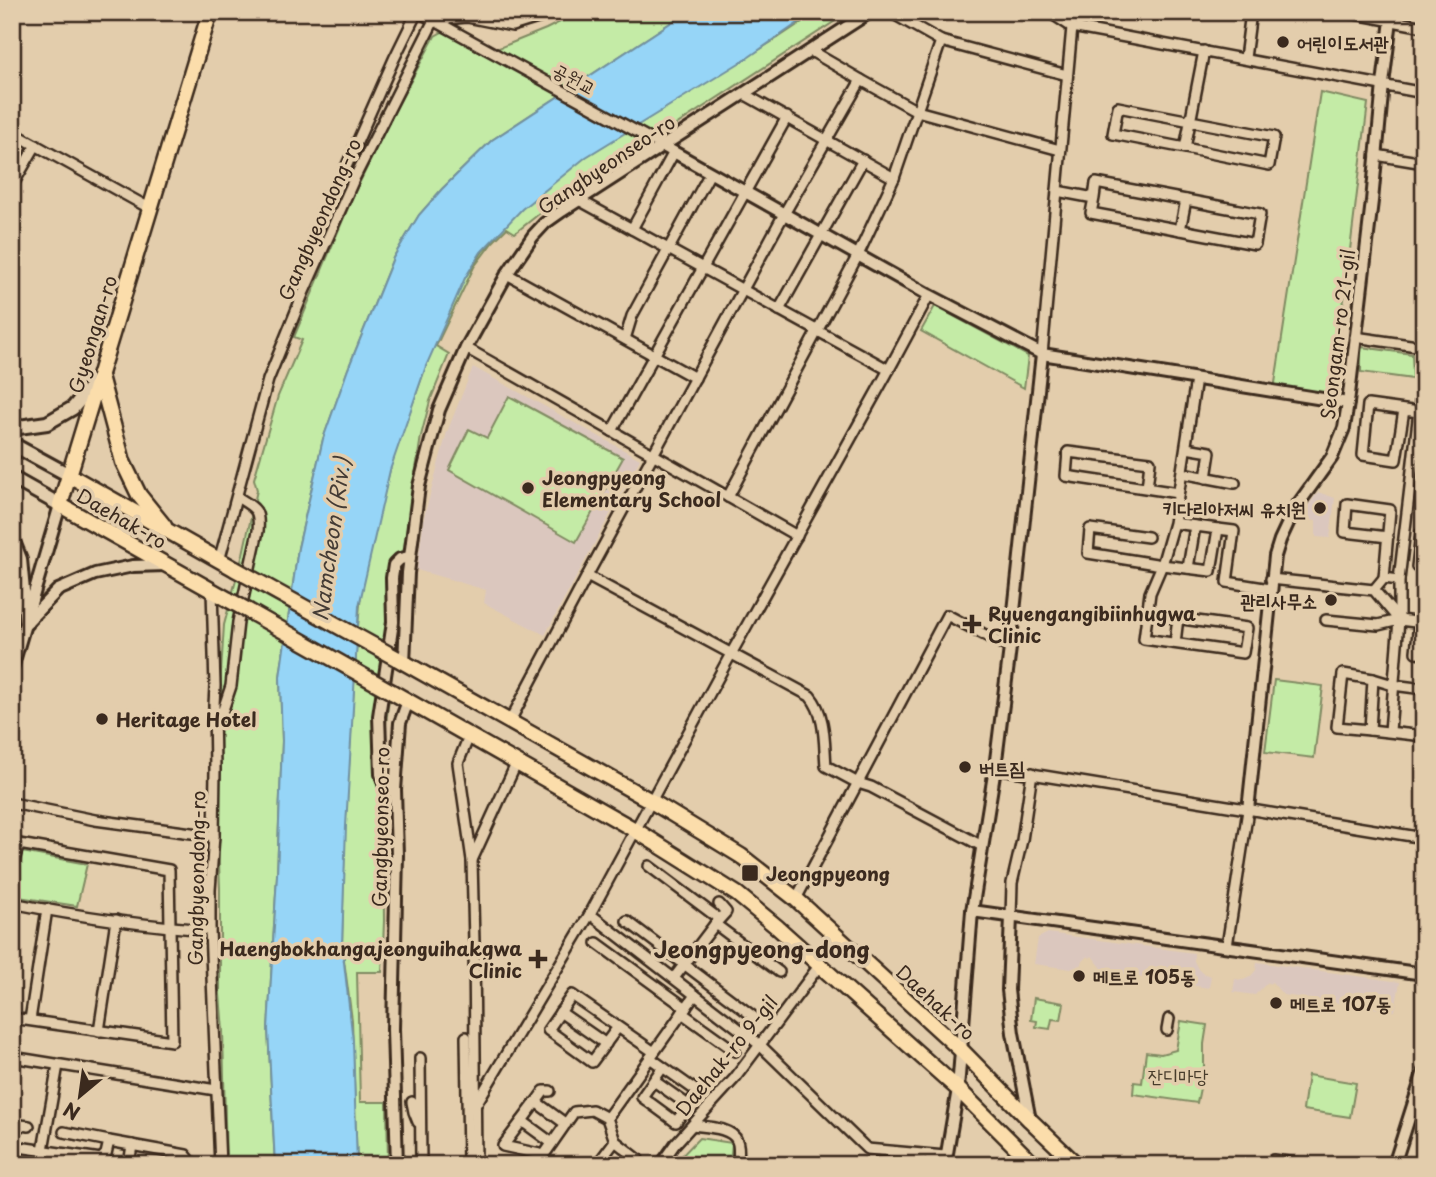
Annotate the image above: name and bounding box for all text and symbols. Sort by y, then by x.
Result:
place label: 어린이도서관 [1297,28,1389,56]
marker: 어린이도서관 [1275,34,1291,50]
street label: 공원교 [548,55,602,101]
street label: Gangbyeonseo-ro [532,108,680,220]
street label: Gangbyeondong-ro [271,133,367,305]
street label: Seongam-ro 21-gil [1313,247,1361,421]
street label: Gyeongan-ro [61,272,123,396]
water label: Namcheon (Riv.) [303,454,358,623]
place label: Jeongpyeong Elementary School [542,463,721,513]
marker: Jeongpyeong Elementary School [520,480,536,496]
street label: Daehak-ro [72,481,172,555]
place label: 키다리아저씨 유치원 [1162,494,1306,522]
marker: 키다리아저씨 유치원 [1312,500,1328,516]
place label: 관리사무소 [1241,586,1317,614]
marker: 관리사무소 [1323,592,1339,608]
place label: Ryuengangibiinhugwa Clinic [988,599,1196,649]
marker: Ryuengangibiinhugwa Clinic [962,614,982,634]
place label: Heritage Hotel [116,705,256,733]
marker: Heritage Hotel [94,711,110,727]
street label: Gangbyeonseo-ro [365,747,395,907]
place label: 버트짐 [979,753,1025,781]
marker: 버트짐 [957,759,973,775]
street label: Gangbyeondong-ro [180,790,212,966]
place label: Jeongpyeong [766,859,890,887]
marker: Jeongpyeong [740,863,760,883]
district label: Jeongpyeong-dong [654,931,870,966]
place label: Haengbokhangajeonguihakgwa Clinic [220,934,522,984]
marker: Haengbokhangajeonguihakgwa Clinic [528,949,548,969]
street label: Daehak-ro [890,958,982,1046]
place label: 메트로 105동 [1093,962,1196,990]
marker: 메트로 105동 [1071,968,1087,984]
street label: Daehak-ro 9-gil [668,989,784,1121]
place label: 메트로 107동 [1290,989,1391,1017]
marker: 메트로 107동 [1268,995,1284,1011]
park label: 잔디마당 [1147,1061,1209,1089]
north arrow [46,1062,116,1132]
text: N [58,1096,85,1128]

